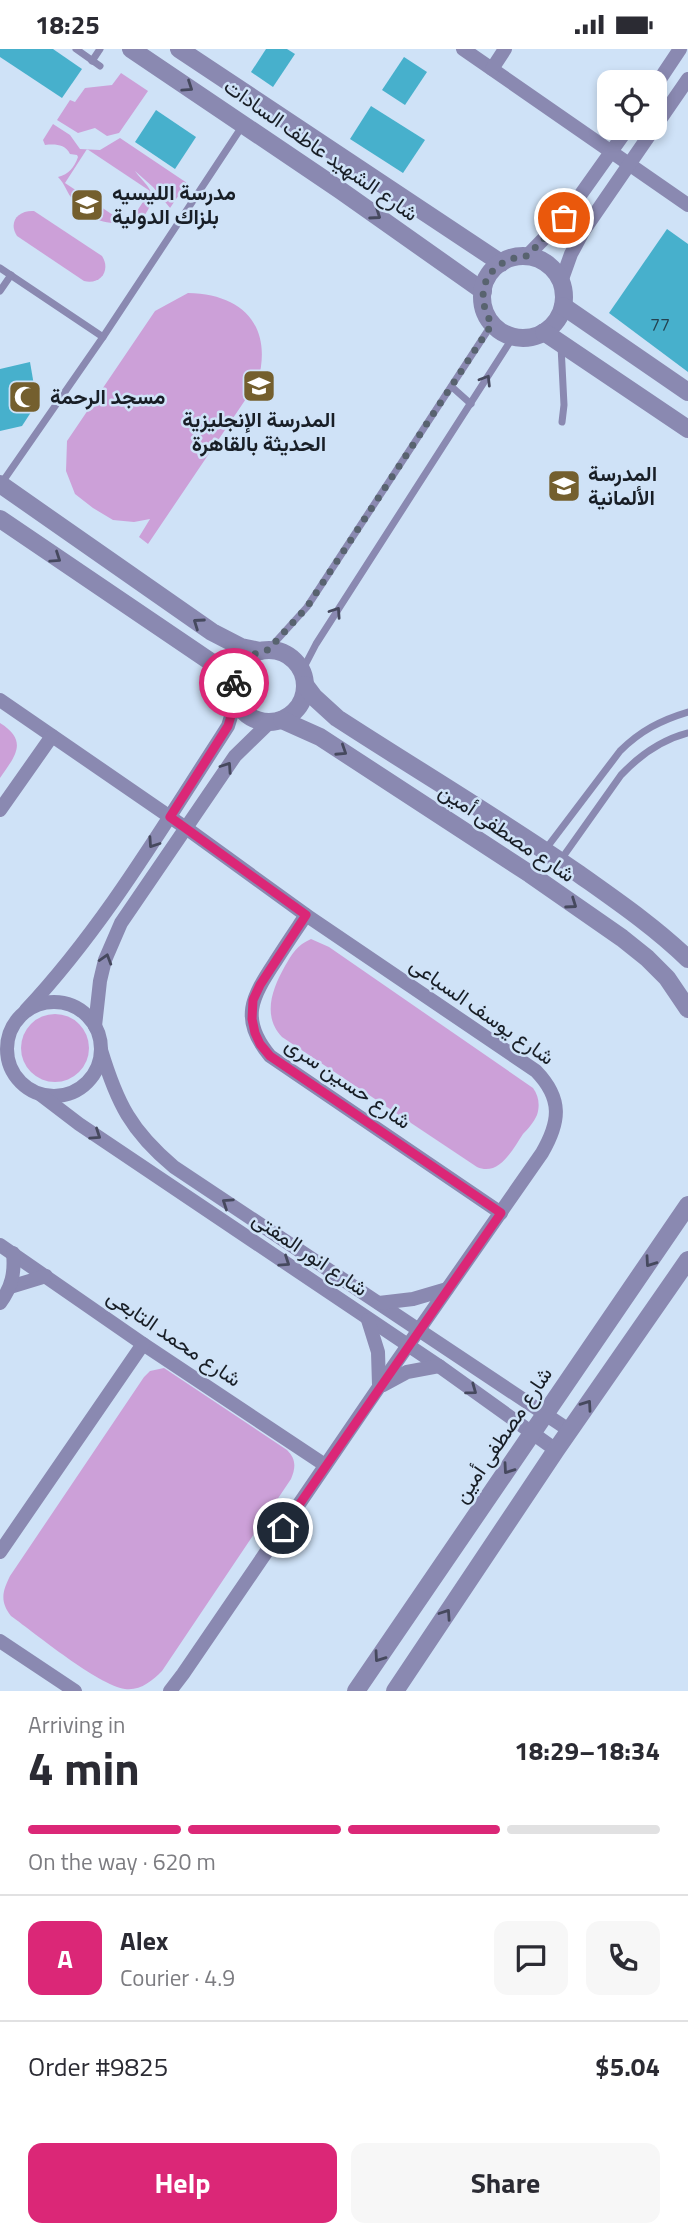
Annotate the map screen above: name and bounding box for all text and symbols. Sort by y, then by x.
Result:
text: 18:25 [35,5,100,44]
street label: شارع الشهيد عاطف السادات [218,70,425,229]
map controls [597,70,667,140]
button: locate [597,70,667,140]
one-way arrow [180,79,193,91]
place label: مدرسة الليسيه بلزاك الدولية [112,176,236,232]
school or university icon: مدرسة الليسيه بلزاك الدولية [68,186,106,224]
pin [534,188,594,248]
icon: bag [545,199,583,237]
one-way arrow [368,207,381,219]
house number: 77 [650,311,670,338]
school or university icon: المدرسة الإنجليزية الحديثة بالقاهرة [240,367,278,405]
one-way arrow [478,374,491,387]
mosque icon: مسجد الرحمة [6,378,44,416]
place label: مسجد الرحمة [50,380,165,412]
place label: المدرسة الإنجليزية الحديثة بالقاهرة [182,403,336,459]
place label: المدرسة الألمانية [588,457,657,513]
school or university icon: المدرسة الألمانية [545,467,583,505]
one-way arrow [48,550,61,562]
one-way arrow [328,607,341,620]
one-way arrow [193,618,206,631]
courier [199,648,269,718]
icon: bike [215,664,253,702]
one-way arrow [334,743,347,755]
one-way arrow [219,762,232,775]
street label: شارع مصطفى أمين [433,775,582,890]
one-way arrow [148,835,161,848]
one-way arrow [564,896,577,908]
street label: شارع يوسف السباعى [404,948,562,1072]
one-way arrow [97,953,112,965]
street label: شارع حسين سرى [279,1028,418,1136]
one-way arrow [88,1127,101,1139]
one-way arrow [222,1198,235,1211]
street label: شارع انور المفتى [246,1203,375,1304]
one-way arrow [277,1254,290,1267]
one-way arrow [646,1254,658,1267]
street label: شارع محمد التابعى [101,1280,248,1394]
street label: شارع مصطفى أمين [445,1360,560,1509]
one-way arrow [465,1382,477,1395]
one-way arrow [579,1400,591,1413]
one-way arrow [504,1461,516,1474]
pin [253,1498,313,1558]
icon: home [264,1509,302,1547]
one-way arrow [438,1609,451,1622]
one-way arrow [375,1649,387,1662]
text: Arriving in [28,1707,125,1742]
text: 18:29–18:34 [514,1731,660,1770]
text: 4 min [28,1733,140,1803]
text: On the way · 620 m [28,1844,216,1879]
text: Alex [120,1921,168,1960]
button: chat [494,1921,568,1995]
button: phone [586,1921,660,1995]
text: A [57,1939,73,1978]
text: Courier · 4.9 [120,1960,235,1995]
text: Order #9825 [28,2047,168,2086]
text: $5.04 [595,2047,660,2086]
button: Help [28,2143,337,2223]
button: Share [351,2143,660,2223]

